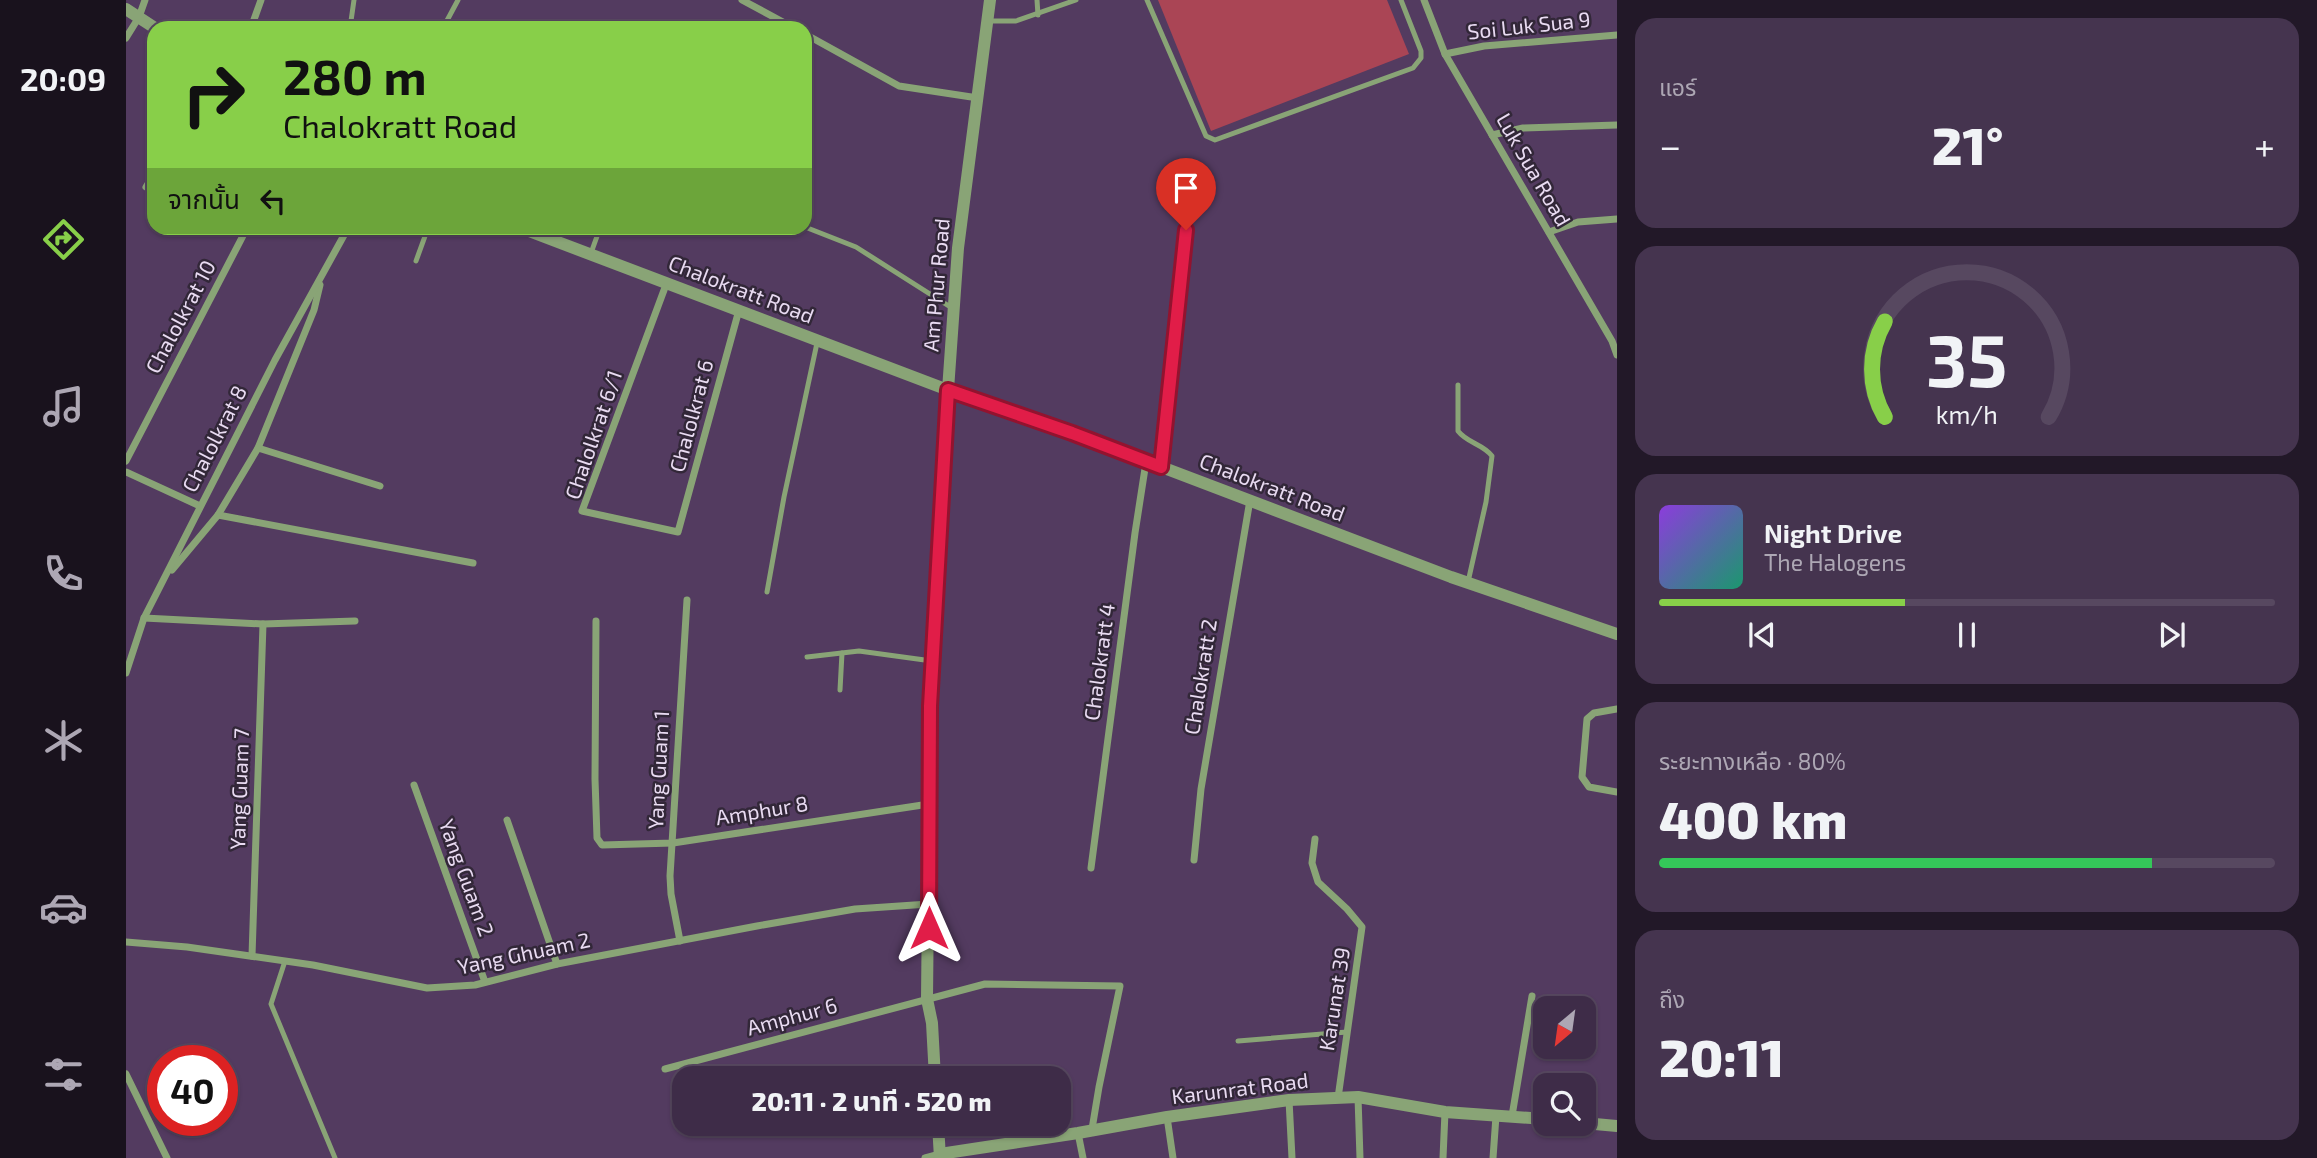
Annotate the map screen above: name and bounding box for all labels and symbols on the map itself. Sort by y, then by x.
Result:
street label: Soi Luk Sua 9 [1466,6,1592,43]
street label: Luk Sua Road [1492,108,1577,230]
pin [1156,158,1216,230]
street label: Am Phur Road [917,217,954,353]
street label: Chalokratt Road [665,249,818,328]
street label: Chalolkrat 10 [139,255,220,377]
street label: Chalolkrat 6 [664,357,718,475]
street label: Chalolkrat 6/1 [559,367,626,502]
street label: Chalolkrat 8 [176,381,251,496]
street label: Chalokratt Road [1196,447,1349,526]
street label: Chalokratt 4 [1078,602,1119,722]
street label: Chalokratt 2 [1178,617,1221,737]
street label: Yang Guam 1 [642,710,673,830]
street label: Yang Guam 7 [224,728,253,850]
street label: Amphur 8 [714,790,810,829]
street label: Yang Guam 2 [435,816,500,939]
position arrow [892,891,966,965]
street label: Yang Ghuam 2 [455,926,592,979]
street label: Karunat 39 [1313,945,1354,1052]
street label: Amphur 6 [744,992,840,1040]
north arrow [1533,996,1596,1059]
speed limit sign: 40 [147,1045,238,1136]
street label: Karunrat Road [1170,1067,1310,1108]

